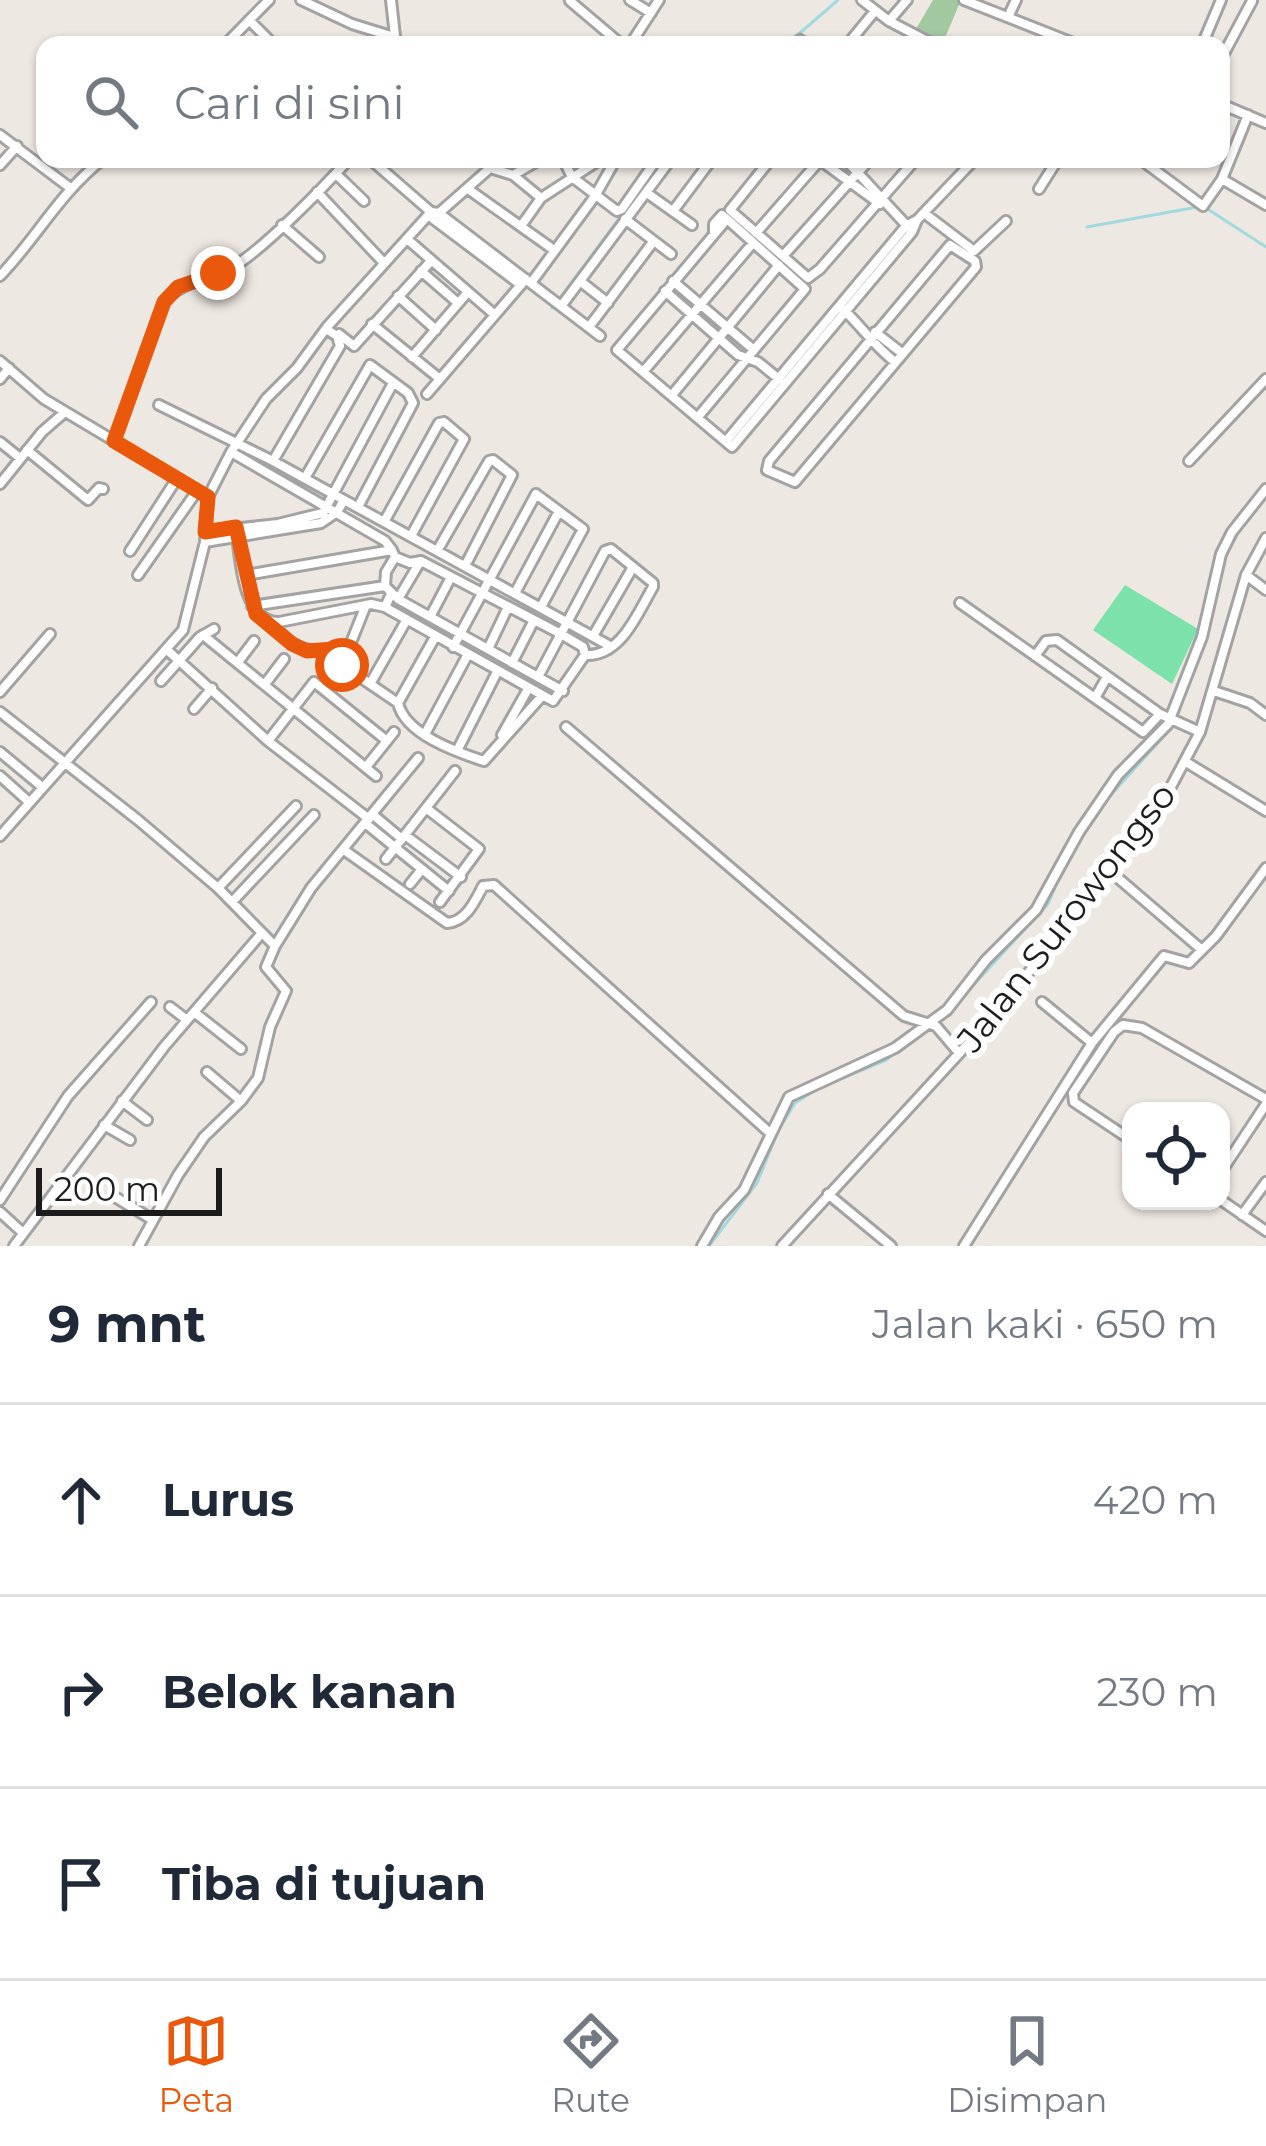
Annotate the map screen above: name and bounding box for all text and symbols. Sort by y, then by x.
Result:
search box [36,36,1230,168]
icon: search [78,69,144,135]
text: Cari di sini [174,75,405,130]
route end [191,246,245,300]
route start [315,638,369,692]
street label: Jalan Surowongso [947,774,1185,1061]
map controls [1122,1102,1230,1210]
button: locate [1122,1102,1230,1210]
scale bar [36,1162,222,1215]
text: 200 m [54,1169,160,1209]
text: 9 mnt [48,1293,206,1355]
text: Jalan kaki · 650 m [872,1300,1218,1348]
icon: ahead [48,1467,114,1533]
text: Lurus [162,1472,294,1527]
text: 420 m [1093,1476,1218,1524]
icon: right [48,1659,114,1725]
text: Belok kanan [162,1664,457,1719]
text: 230 m [1096,1668,1218,1716]
icon: arrive [48,1851,114,1917]
text: Tiba di tujuan [162,1856,486,1911]
tab: Peta [159,2008,234,2120]
tab: Rute [551,2008,630,2120]
tab: Disimpan [947,2008,1107,2120]

